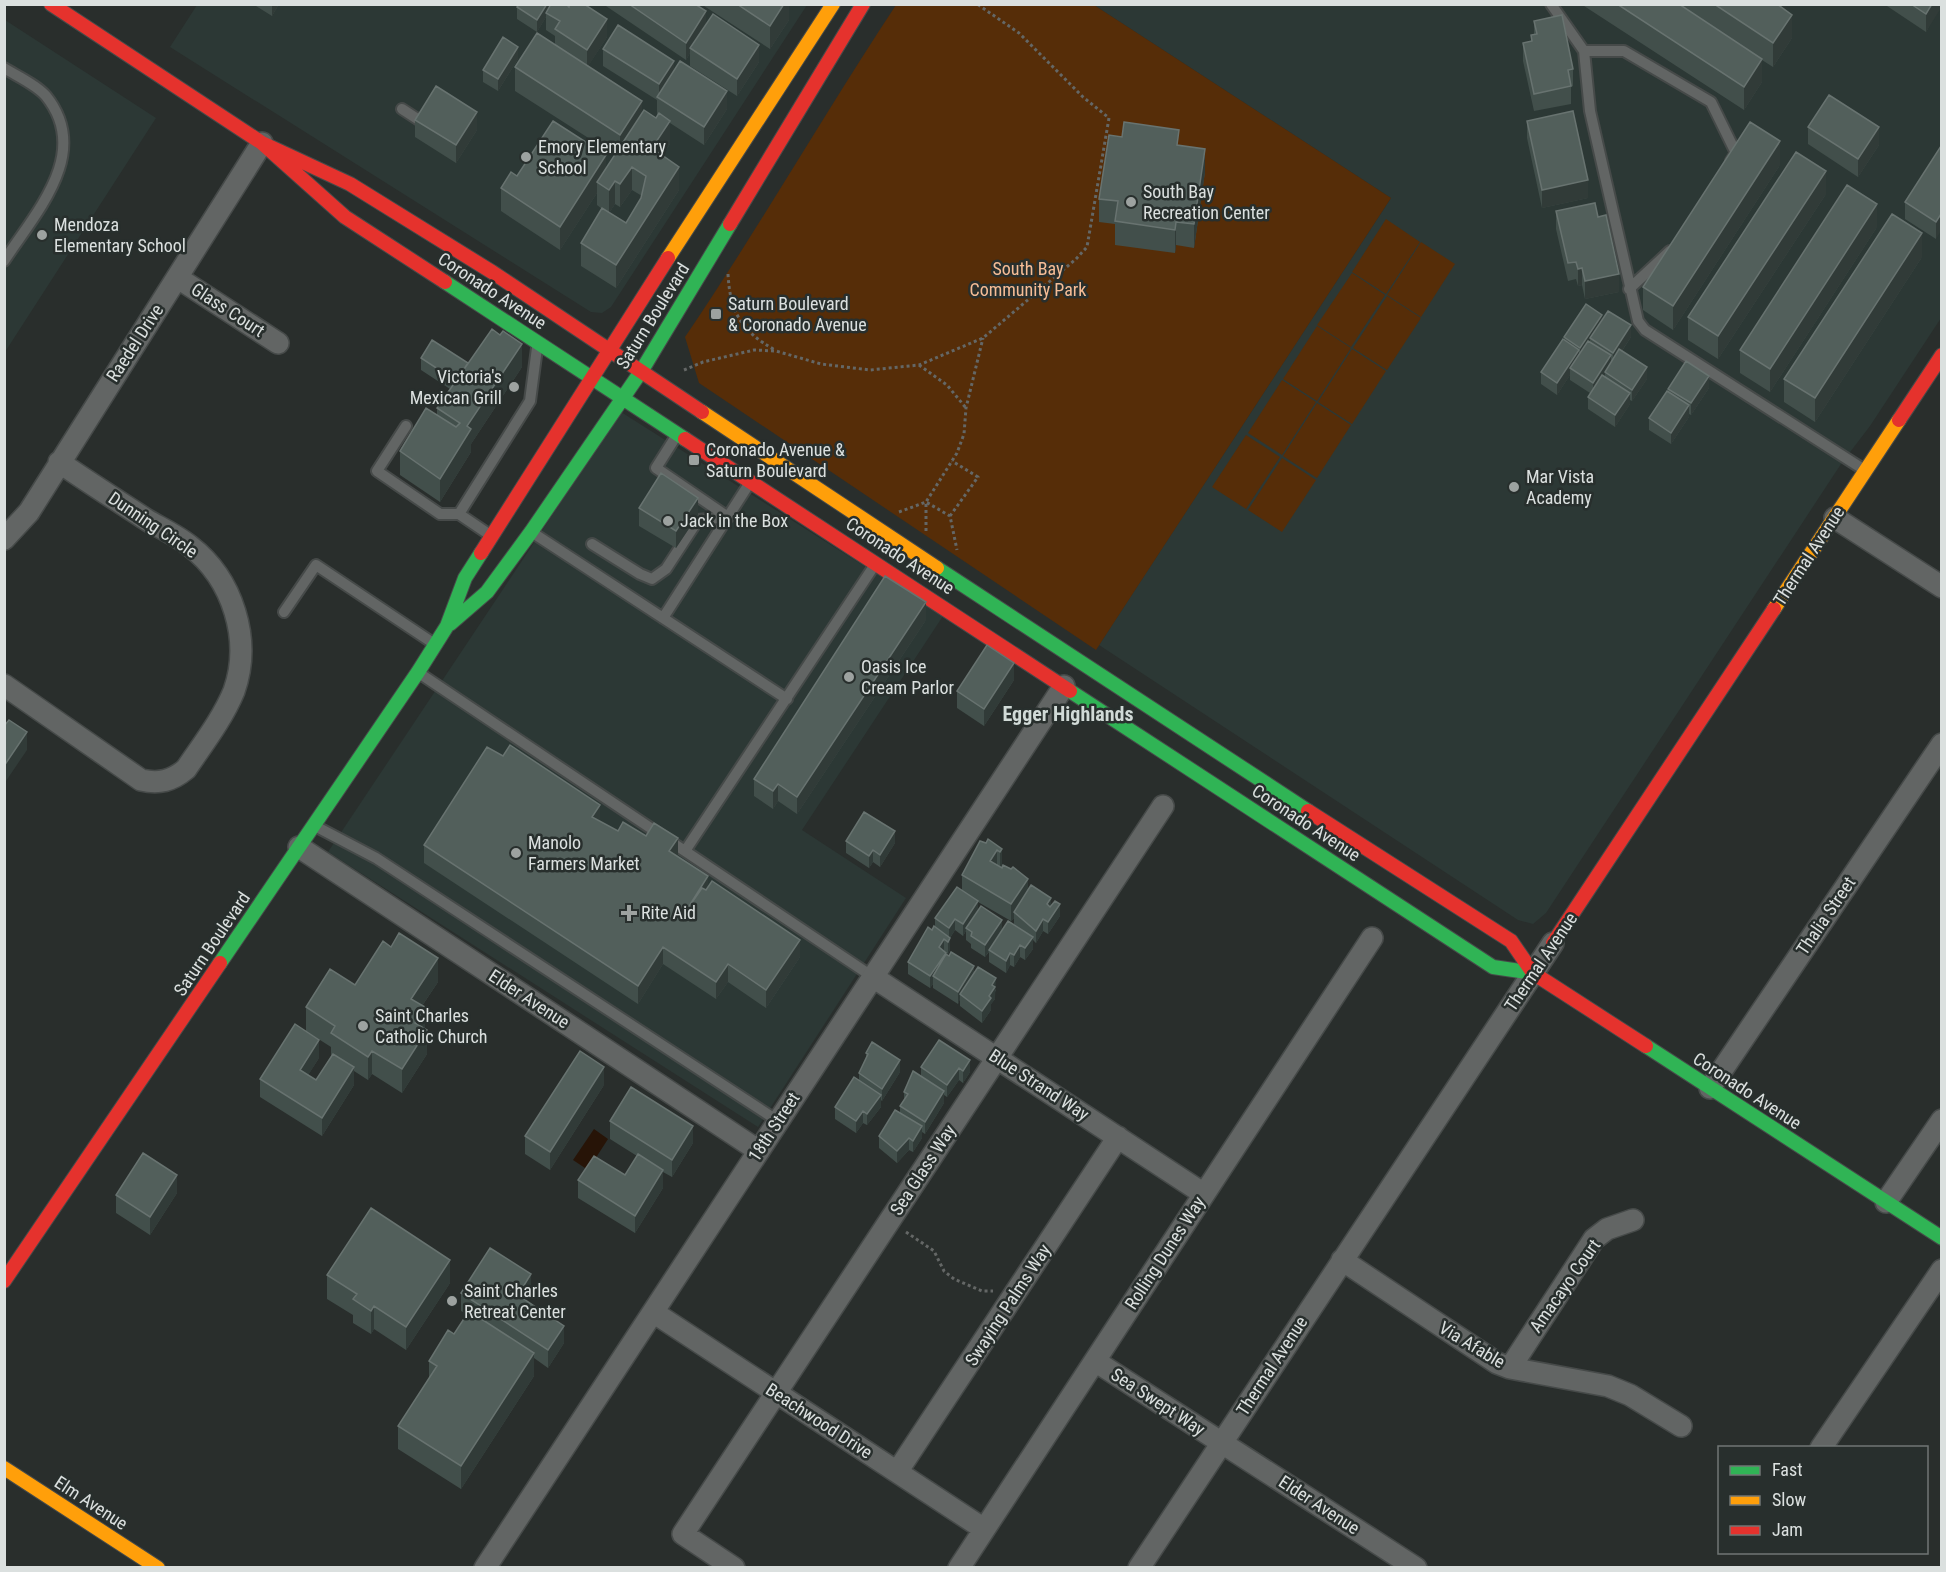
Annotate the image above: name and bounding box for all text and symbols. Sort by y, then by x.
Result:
place label: Emory Elementary School [538,136,667,178]
marker: Emory Elementary School [519,150,533,164]
place label: South Bay Recreation Center [1143,181,1270,223]
marker: South Bay Recreation Center [1124,195,1138,209]
place label: Mendoza Elementary School [54,214,186,256]
marker: Mendoza Elementary School [35,228,49,242]
street label: Coronado Avenue [434,248,550,333]
park label: South Bay Community Park [970,258,1086,300]
street label: Saturn Boulevard [612,259,693,373]
street label: Glass Court [188,278,269,341]
place label: Saturn Boulevard & Coronado Avenue [728,293,867,335]
street label: Raedel Drive [102,300,167,385]
marker: Saturn Boulevard & Coronado Avenue [709,307,723,321]
place label: Victoria's Mexican Grill [410,366,502,408]
marker: Victoria's Mexican Grill [507,380,521,394]
place label: Coronado Avenue & Saturn Boulevard [706,439,845,481]
marker: Coronado Avenue & Saturn Boulevard [687,453,701,467]
place label: Mar Vista Academy [1526,466,1594,508]
marker: Mar Vista Academy [1507,480,1521,494]
street label: Dunning Circle [105,487,202,562]
street label: Thermal Avenue [1769,502,1848,609]
place label: Jack in the Box [680,510,788,531]
street label: Coronado Avenue [842,513,958,598]
marker: Jack in the Box [661,514,675,528]
place label: Oasis Ice Cream Parlor [861,656,954,698]
marker: Oasis Ice Cream Parlor [842,670,856,684]
district label: Egger Highlands [1002,702,1134,726]
street label: Coronado Avenue [1248,780,1364,865]
place label: Manolo Farmers Market [528,832,640,874]
marker: Manolo Farmers Market [509,846,523,860]
street label: Thalia Street [1792,873,1859,959]
street label: Saturn Boulevard [169,888,254,1000]
place label: Rite Aid [641,902,696,923]
marker: Rite Aid [622,906,636,920]
street label: Thermal Avenue [1500,908,1581,1015]
street label: Elder Avenue [485,965,574,1032]
place label: Saint Charles Catholic Church [375,1005,488,1047]
marker: Saint Charles Catholic Church [356,1019,370,1033]
street label: Blue Strand Way [985,1045,1094,1125]
street label: Coronado Avenue [1689,1048,1805,1133]
street label: 18th Street [744,1088,804,1165]
street label: Sea Glass Way [885,1120,960,1219]
street label: Rolling Dunes Way [1120,1192,1209,1313]
street label: Amacayo Court [1525,1235,1604,1336]
street label: Swaying Palms Way [960,1240,1055,1369]
place label: Saint Charles Retreat Center [464,1280,566,1322]
marker: Saint Charles Retreat Center [445,1294,459,1308]
street label: Thermal Avenue [1232,1312,1311,1419]
street label: Via Afable [1436,1317,1509,1372]
street label: Sea Swept Way [1107,1363,1210,1440]
street label: Beachwood Drive [762,1378,876,1463]
legend [1718,1446,1928,1554]
text: Fast [1772,1459,1803,1480]
street label: Elm Avenue [51,1471,132,1534]
street label: Elder Avenue [1275,1471,1364,1538]
text: Slow [1772,1489,1807,1510]
text: Jam [1772,1519,1803,1540]

